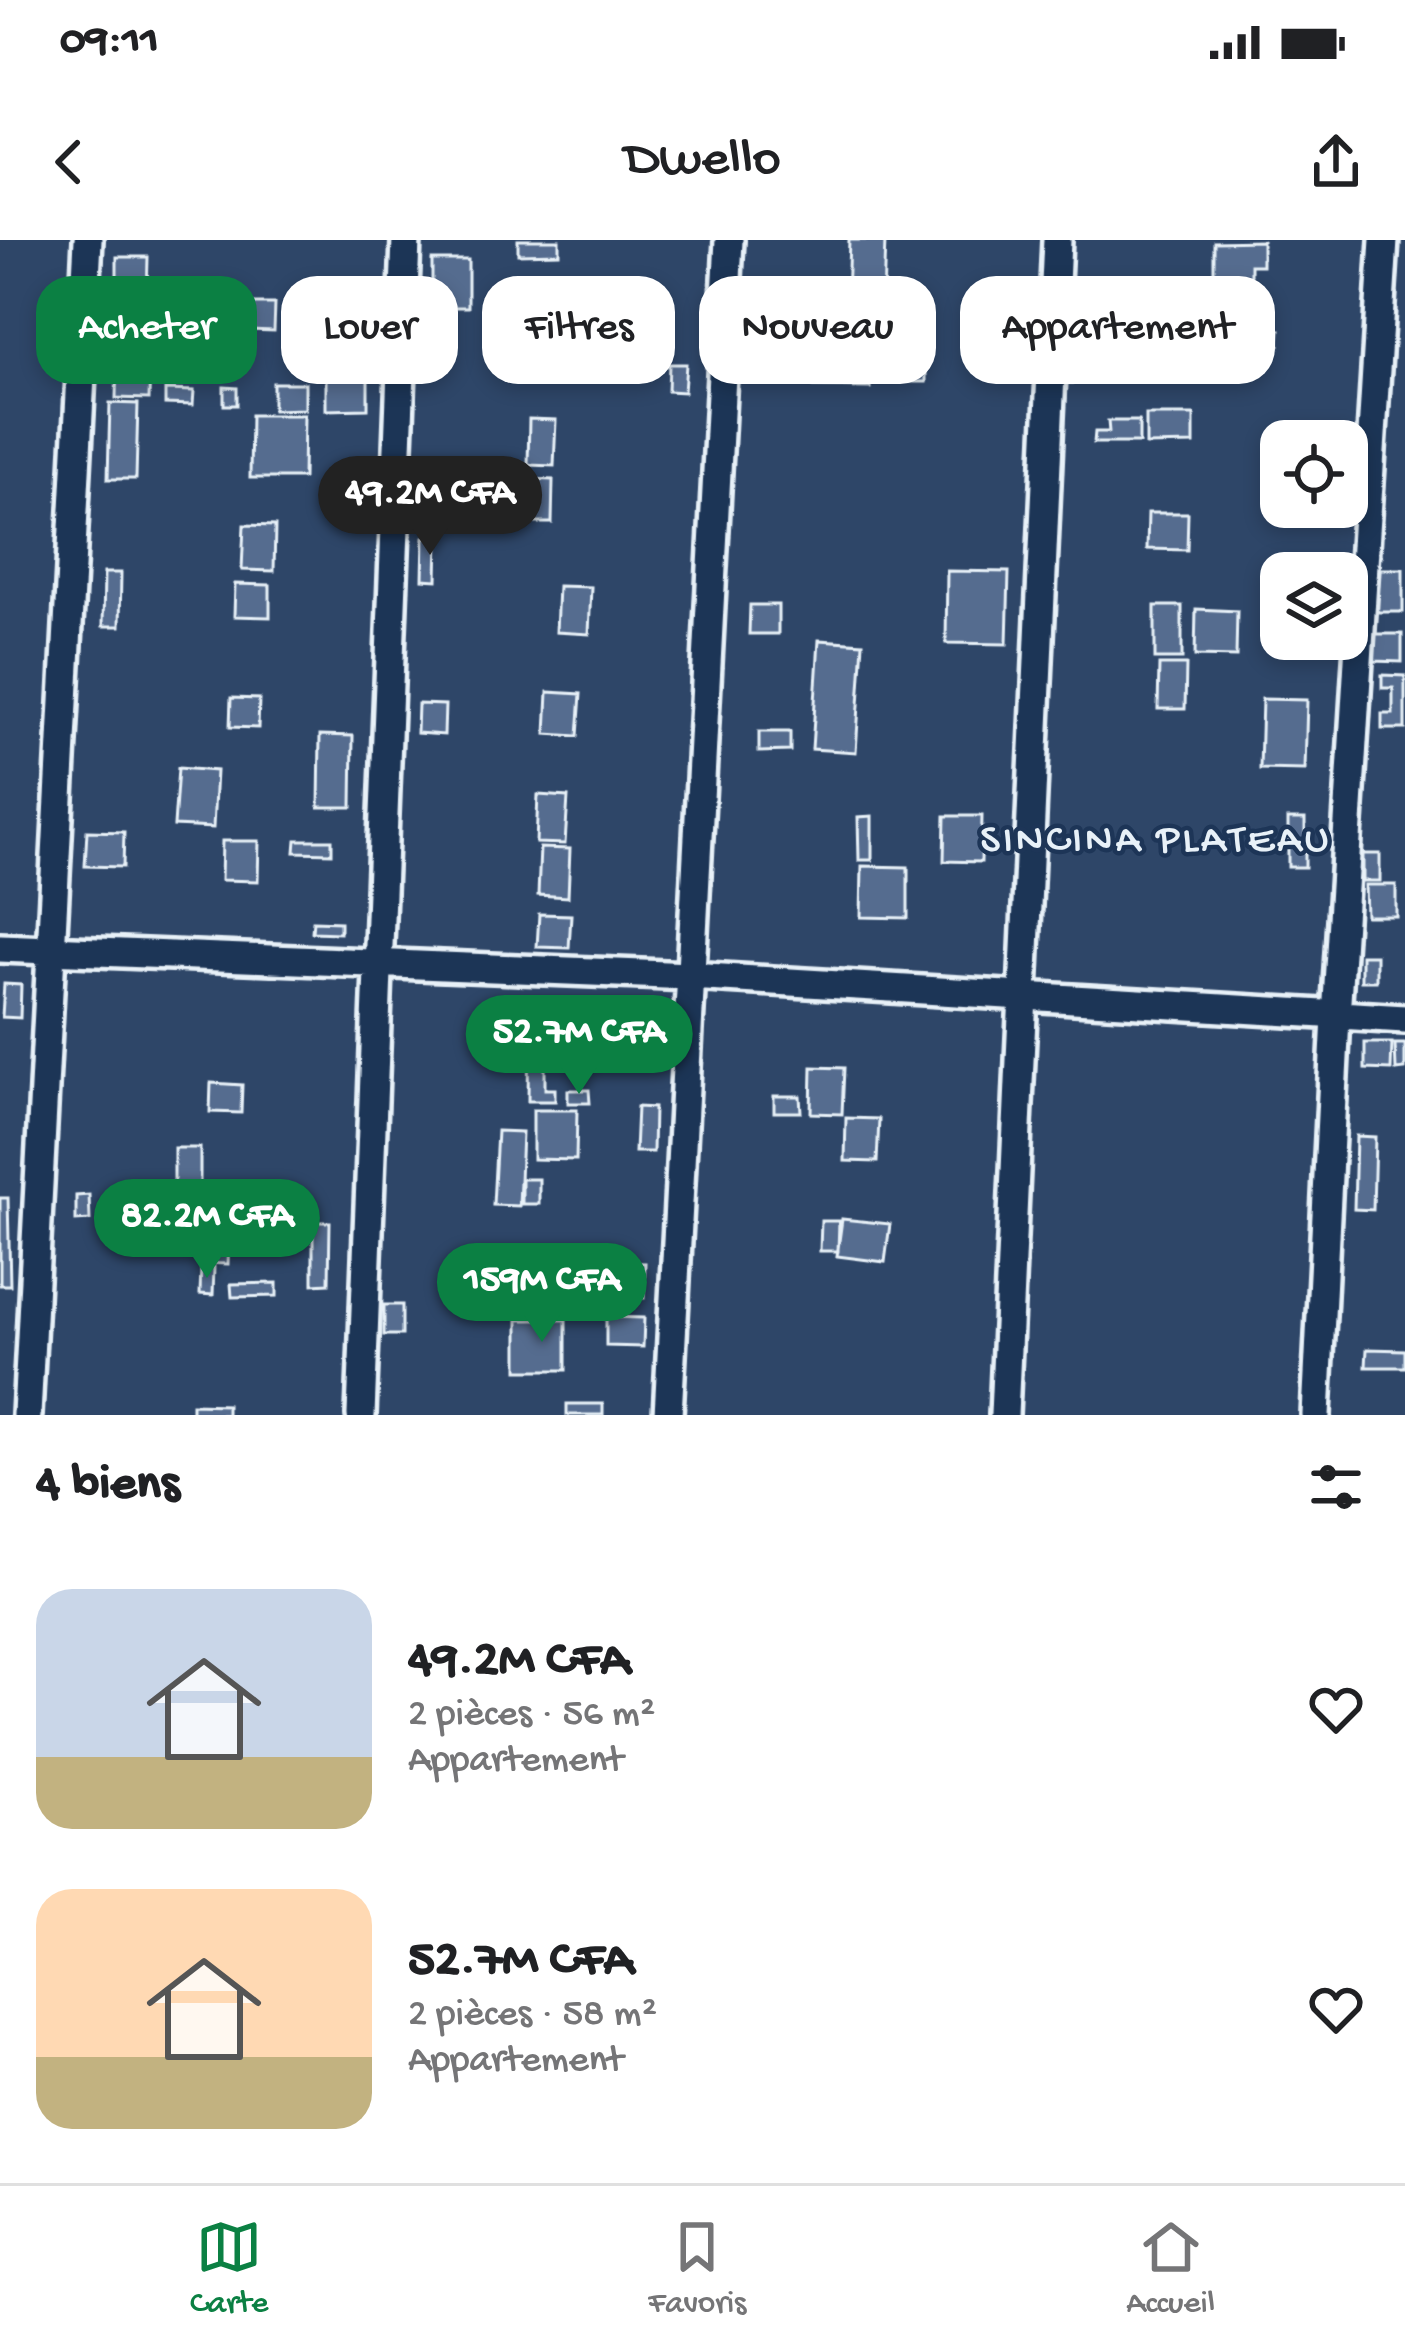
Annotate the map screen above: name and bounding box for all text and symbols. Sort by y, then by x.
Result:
text: 09:11 [60,16,159,69]
icon: back [36,129,102,195]
icon: share [1303,129,1369,195]
text: Dwello [624,130,781,194]
chip: Acheter [36,276,257,384]
chip: Louer [281,276,458,384]
chip: Filtres [482,276,675,384]
chip: Nouveau [699,276,936,384]
chip: Appartement [960,276,1275,384]
map controls [1260,420,1368,660]
button: locate [1260,420,1368,528]
pin: 49.2M CFA [293,456,567,558]
text: 49.2M CFA [345,472,515,518]
button: layers [1260,552,1368,660]
district label: SINCINA PLATEAU [980,818,1332,867]
pin: 52.7M CFA [442,995,716,1097]
text: 52.7M CFA [493,1011,665,1057]
pin: 82.2M CFA [70,1179,344,1281]
text: 82.2M CFA [121,1195,293,1241]
pin: 159M CFA [418,1243,666,1345]
text: 159M CFA [464,1259,620,1305]
icon: filters [1303,1454,1369,1520]
text: 4 biens [36,1457,180,1517]
text: 49.2M CFA [408,1633,630,1693]
icon: home [132,1637,276,1781]
icon: heart [1303,1676,1369,1742]
text: 2 pièces · 56 m² [408,1693,655,1739]
text: Appartement [408,1739,623,1785]
text: 52.7M CFA [408,1933,634,1993]
icon: home [132,1937,276,2081]
icon: heart [1303,1976,1369,2042]
text: 2 pièces · 58 m² [408,1993,657,2039]
text: Appartement [408,2039,623,2085]
tab: Carte [190,2214,268,2324]
tab: Favoris [648,2214,746,2324]
tab: Accueil [1126,2214,1215,2324]

